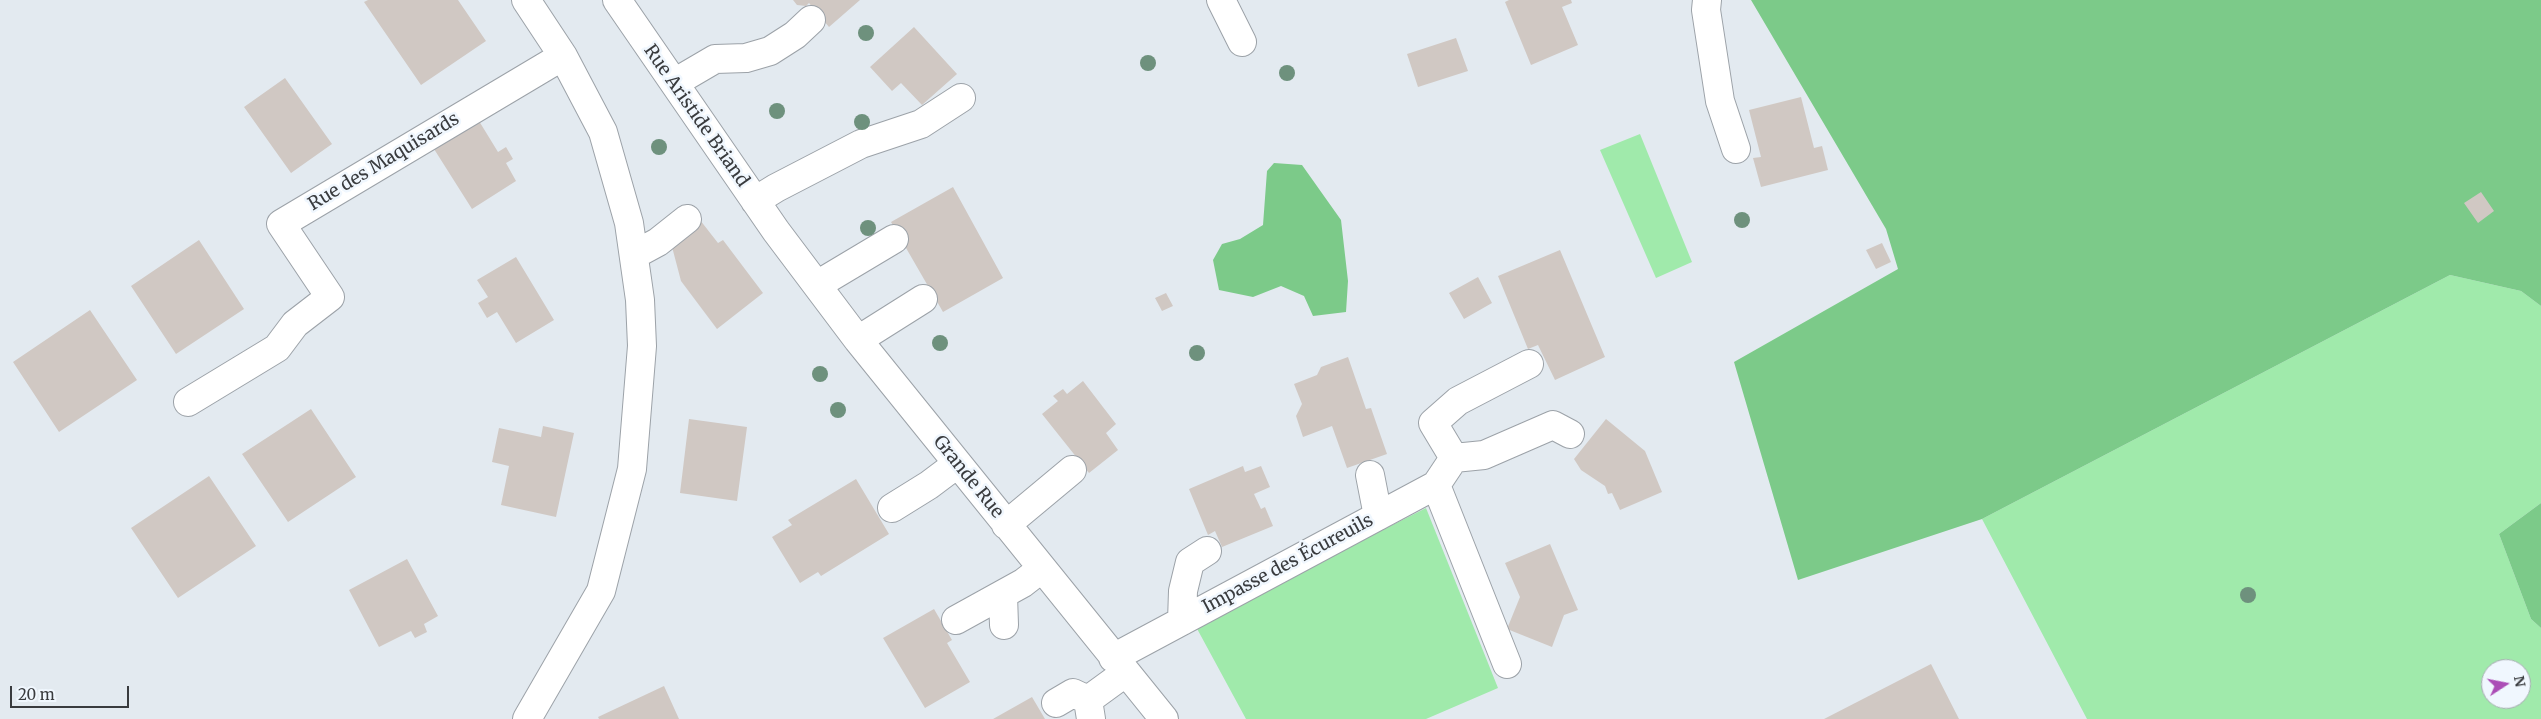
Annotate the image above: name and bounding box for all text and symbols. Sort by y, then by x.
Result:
street label: Rue Aristide Briand [639,41,753,191]
street label: Rue des Maquisards [305,108,463,216]
street label: Grande Rue [928,431,1008,523]
street label: Impasse des Écureuils [1199,510,1377,618]
north arrow [2481,659,2531,709]
text: N [2510,674,2530,688]
scale bar [12,676,131,708]
text: 20 m [18,685,55,704]

